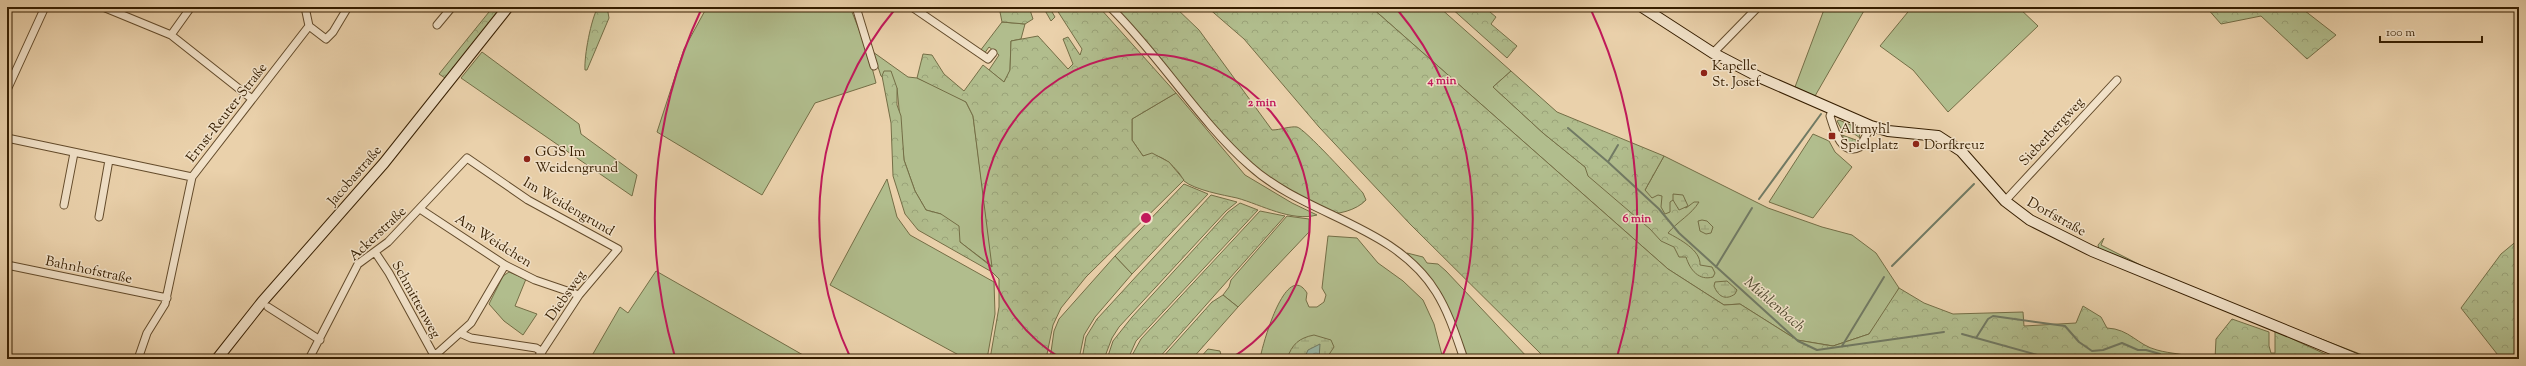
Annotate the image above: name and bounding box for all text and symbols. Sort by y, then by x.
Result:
scale bar [2380,18,2482,44]
text: 100 m [2386,24,2415,42]
place label: Kapelle St. Josef [1712,57,1761,93]
street label: Ernst-Reuter-Straße [182,59,273,167]
marker: Kapelle St. Josef [1699,68,1709,78]
text: 4 min [1426,72,1457,90]
street label: Sieberbergweg [2015,93,2090,171]
text: 2 min [1248,94,1277,112]
place label: Altmyhl Spielplatz [1840,120,1898,156]
marker: Altmyhl Spielplatz [1827,131,1837,141]
place label: Dorfkreuz [1924,136,1984,156]
marker: Dorfkreuz [1911,139,1921,149]
street label: Jacobastraße [323,142,387,212]
place label: GGS Im Weidengrund [535,143,618,179]
marker: GGS Im Weidengrund [522,154,532,164]
street label: Im Weidengrund [519,173,617,242]
street label: Dorfstraße [2023,193,2089,242]
street label: Ackerstraße [345,203,412,266]
street label: Am Weidchen [451,210,535,273]
text: 6 min [1623,210,1652,228]
centre of rings [1139,211,1153,225]
street label: Bahnhofstraße [43,252,134,290]
street label: Schmittenweg [386,258,445,342]
street label: Diebsweg [542,267,592,326]
water label: Mühlenbach [1739,273,1810,338]

